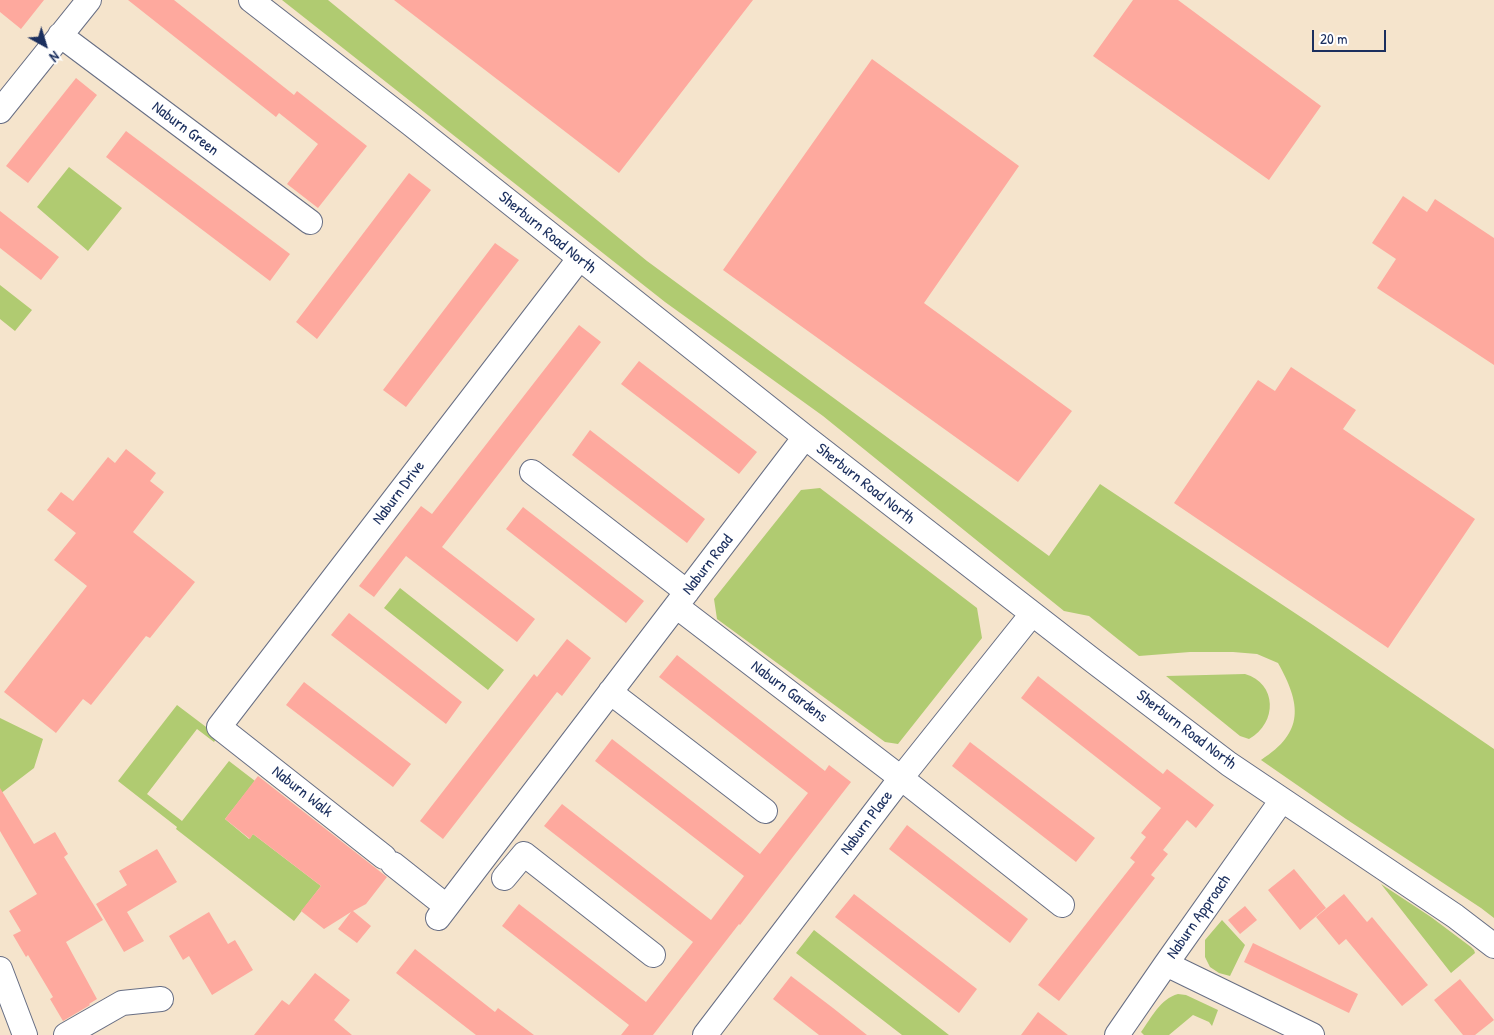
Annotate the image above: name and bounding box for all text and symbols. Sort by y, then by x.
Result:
north arrow [20,20,70,70]
scale bar [1314,20,1388,52]
text: 20 m [1320,28,1347,49]
text: N [46,47,64,67]
street label: Naburn Green [148,98,222,160]
street label: Sherburn Road North [494,188,600,278]
street label: Sherburn Road North [812,440,918,528]
street label: Naburn Drive [369,457,429,529]
street label: Naburn Road [679,531,737,599]
street label: Naburn Gardens [747,657,831,727]
street label: Sherburn Road North [1132,686,1240,774]
street label: Naburn Walk [268,762,336,822]
street label: Naburn Place [837,787,897,859]
street label: Naburn Approach [1163,871,1235,963]

